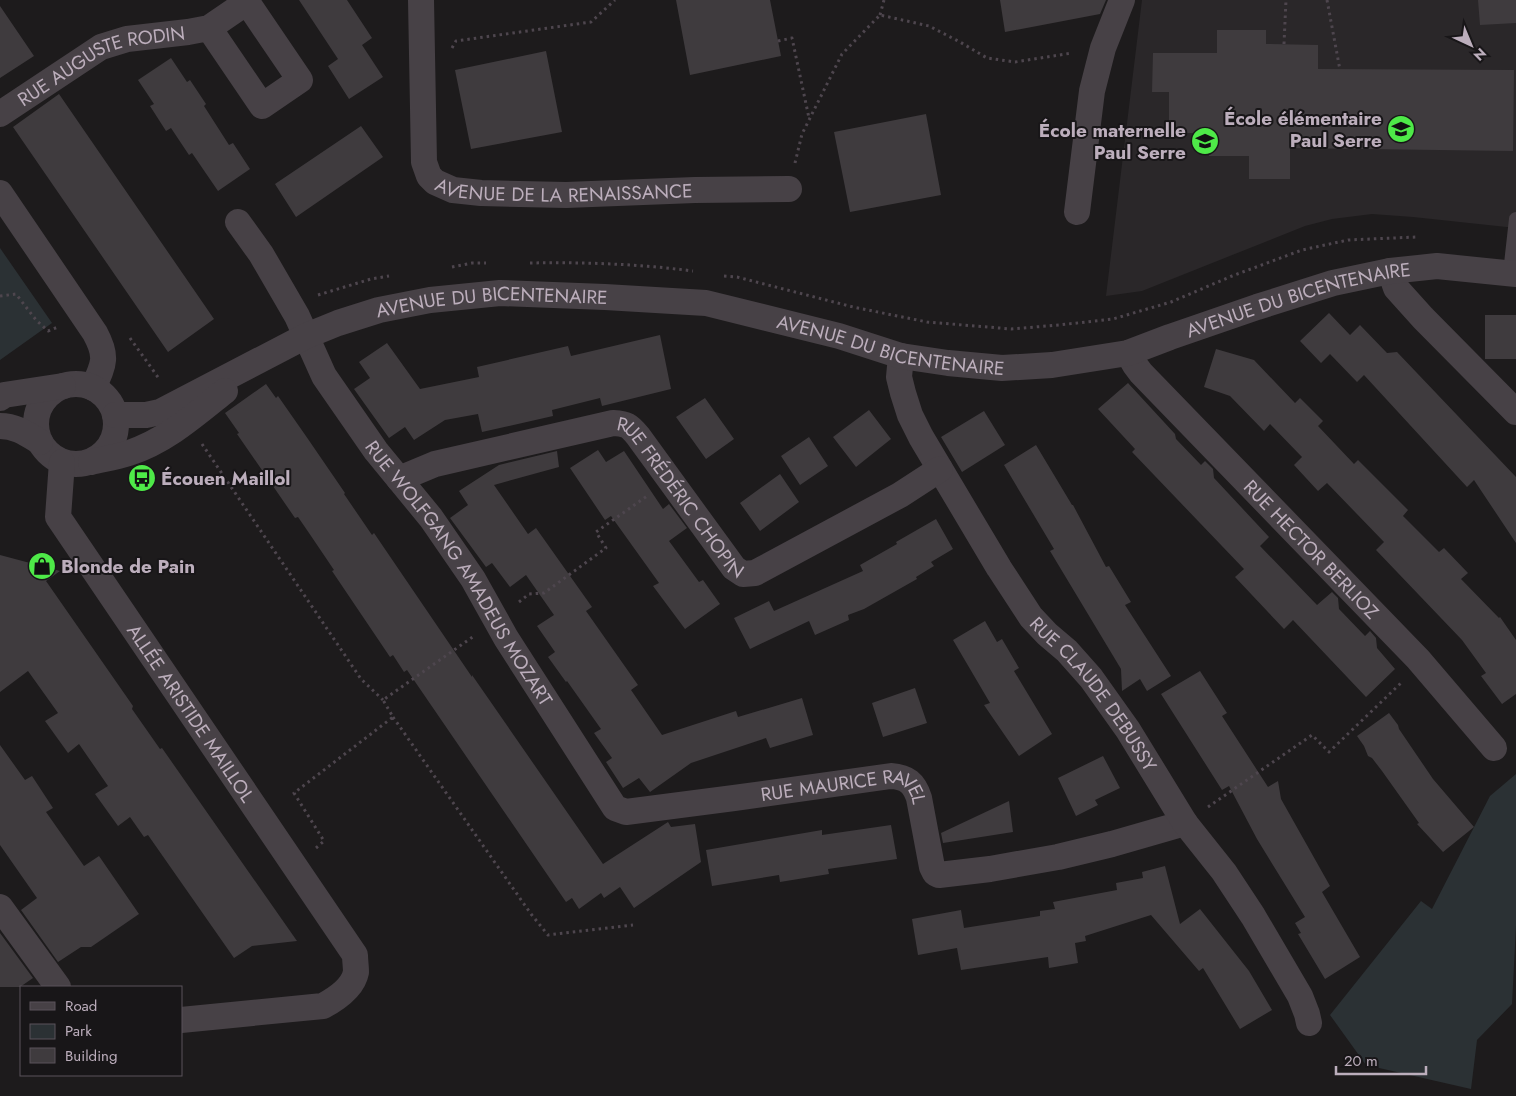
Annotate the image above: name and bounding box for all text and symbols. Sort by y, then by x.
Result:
street label: RUE AUGUSTE RODIN [12,19,186,112]
north arrow [1446,20,1496,70]
text: N [1469,43,1491,65]
place label: École élémentaire Paul Serre [1224,105,1382,154]
school or university icon: École élémentaire Paul Serre [1386,114,1416,144]
place label: École maternelle Paul Serre [1039,117,1186,166]
school or university icon: École maternelle Paul Serre [1190,126,1220,156]
street label: AVENUE DE LA RENAISSANCE [431,170,693,209]
street label: AVENUE DU BICENTENAIRE [1182,255,1412,344]
street label: AVENUE DU BICENTENAIRE [374,279,608,324]
street label: AVENUE DU BICENTENAIRE [774,308,1006,382]
street label: RUE FRÉDÉRIC CHOPIN [615,410,750,585]
street label: RUE WOLFGANG AMADEUS MOZART [359,435,559,711]
bus stop icon: Écouen Maillol [127,463,157,493]
place label: Écouen Maillol [161,465,291,492]
street label: RUE HECTOR BERLIOZ [1238,474,1385,625]
shop icon: Blonde de Pain [27,551,57,581]
place label: Blonde de Pain [61,553,195,580]
street label: RUE CLAUDE DEBUSSY [1024,611,1164,777]
street label: ALLÉE ARISTIDE MAILLOL [121,619,261,808]
street label: RUE MAURICE RAVEL [759,762,933,808]
legend [20,986,182,1076]
text: Road [65,995,97,1017]
text: Park [65,1020,92,1042]
scale bar [1336,1044,1426,1076]
text: Building [65,1045,117,1067]
text: 20 m [1344,1050,1378,1072]

